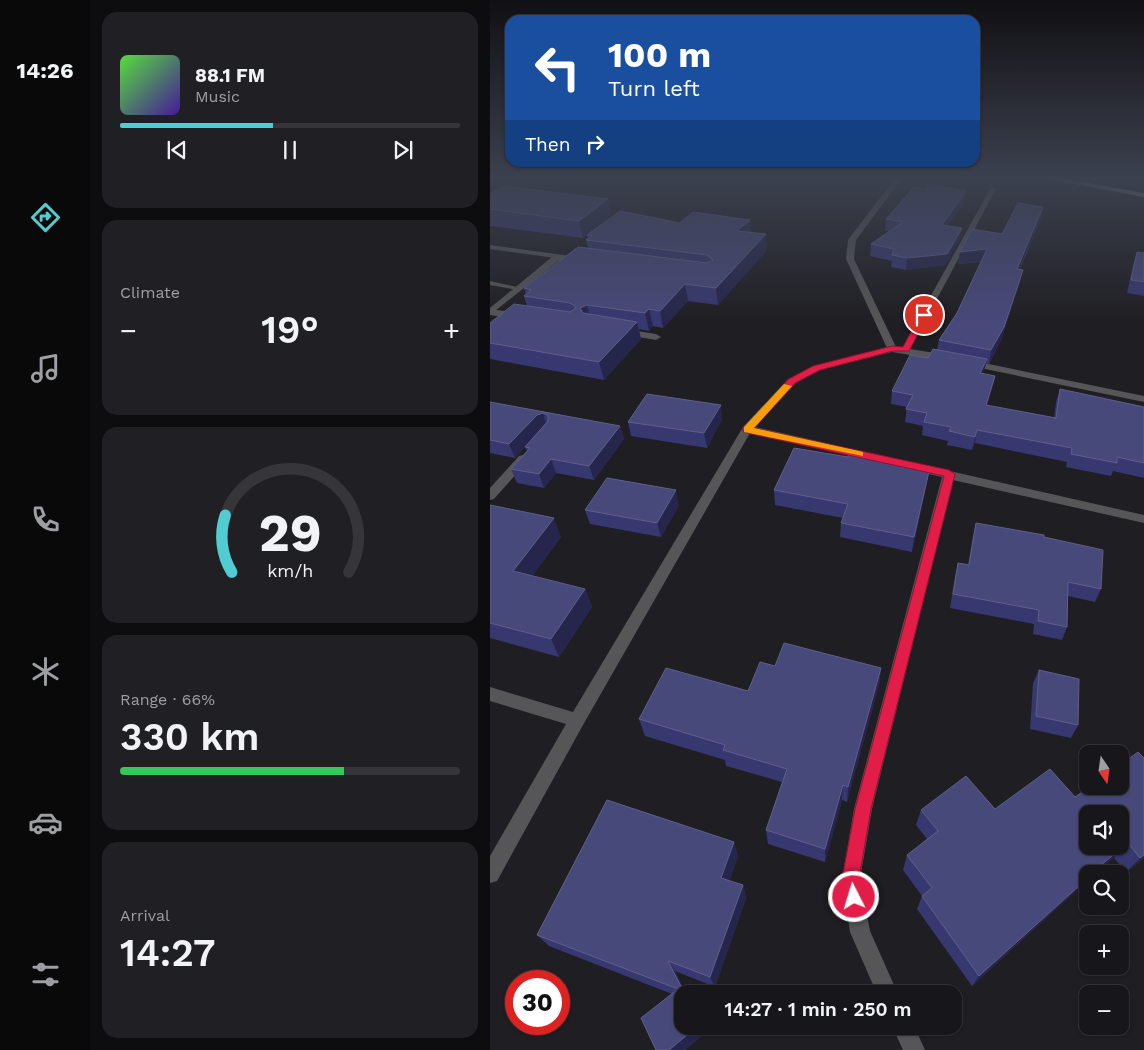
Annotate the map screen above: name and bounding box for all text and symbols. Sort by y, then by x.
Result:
text: 100 m [608,34,711,76]
icon: left [525,35,590,100]
text: 14:26 [16,58,74,83]
text: 88.1 FM [195,64,265,87]
text: Turn left [608,76,700,101]
text: Music [195,87,240,106]
icon: right [581,130,609,158]
text: Then [525,133,571,156]
icon: previous [163,136,191,164]
icon: pause [276,136,304,164]
icon: next [389,136,417,164]
icon: directions [28,200,63,235]
text: Climate [120,283,180,302]
pin [903,294,945,336]
icon: arrive [910,301,938,329]
text: 19° [261,308,319,352]
text: − [120,314,137,347]
text: + [443,314,460,347]
icon: music [28,351,63,386]
icon: phone [28,502,63,537]
text: 29 [258,503,322,564]
text: km/h [267,560,313,581]
icon: climate [28,654,63,689]
text: Range · 66% [120,690,215,709]
text: 330 km [120,715,259,759]
north arrow [1079,745,1129,795]
map controls [1079,745,1129,1035]
icon: car [28,805,63,840]
button: sound [1079,805,1129,855]
button: search [1079,865,1129,915]
position arrow [827,870,879,922]
text: Arrival [120,906,170,925]
button: + [1079,925,1129,975]
text: 14:27 [120,931,215,975]
icon: filters [28,957,63,992]
speed limit sign: 30 [505,970,570,1035]
button: − [1079,985,1129,1035]
text: 14:27 · 1 min · 250 m [725,998,911,1021]

